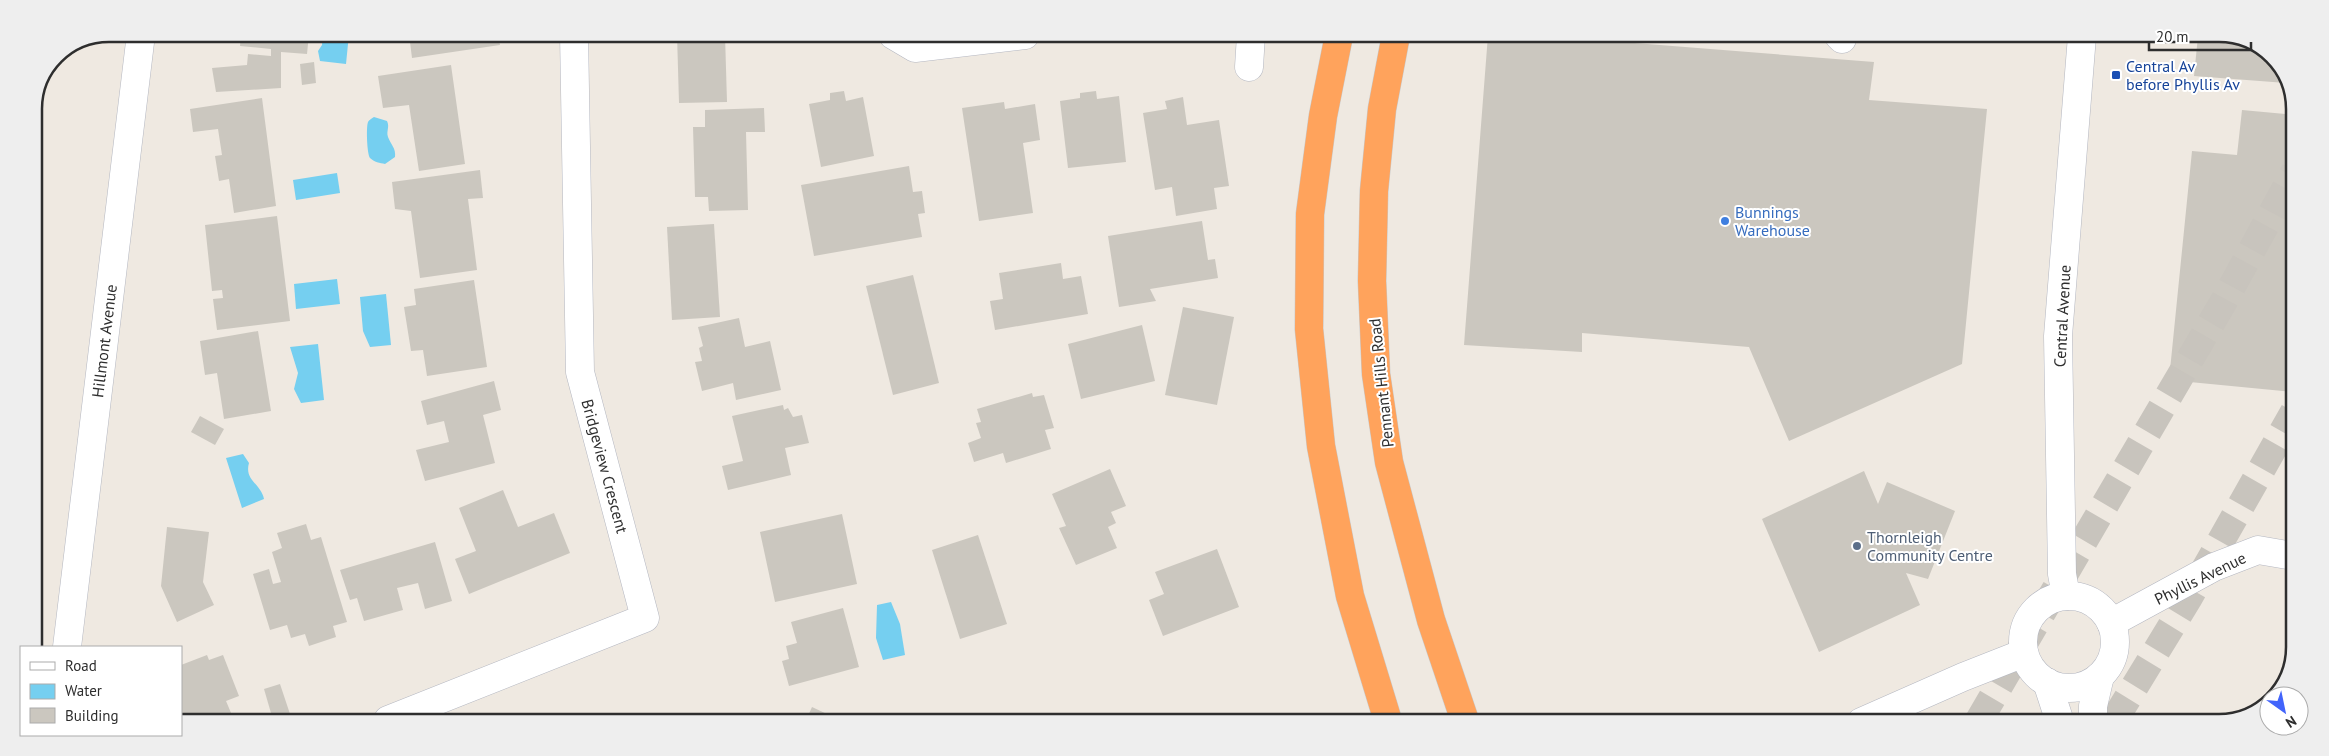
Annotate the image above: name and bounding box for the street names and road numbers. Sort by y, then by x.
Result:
street label: Central Avenue [2049,264,2075,368]
street label: Hillmont Avenue [87,283,121,399]
street label: Pennant Hills Road [1364,317,1398,449]
street label: Bridgeview Crescent [577,397,633,536]
street label: Phyllis Avenue [2151,547,2249,609]

